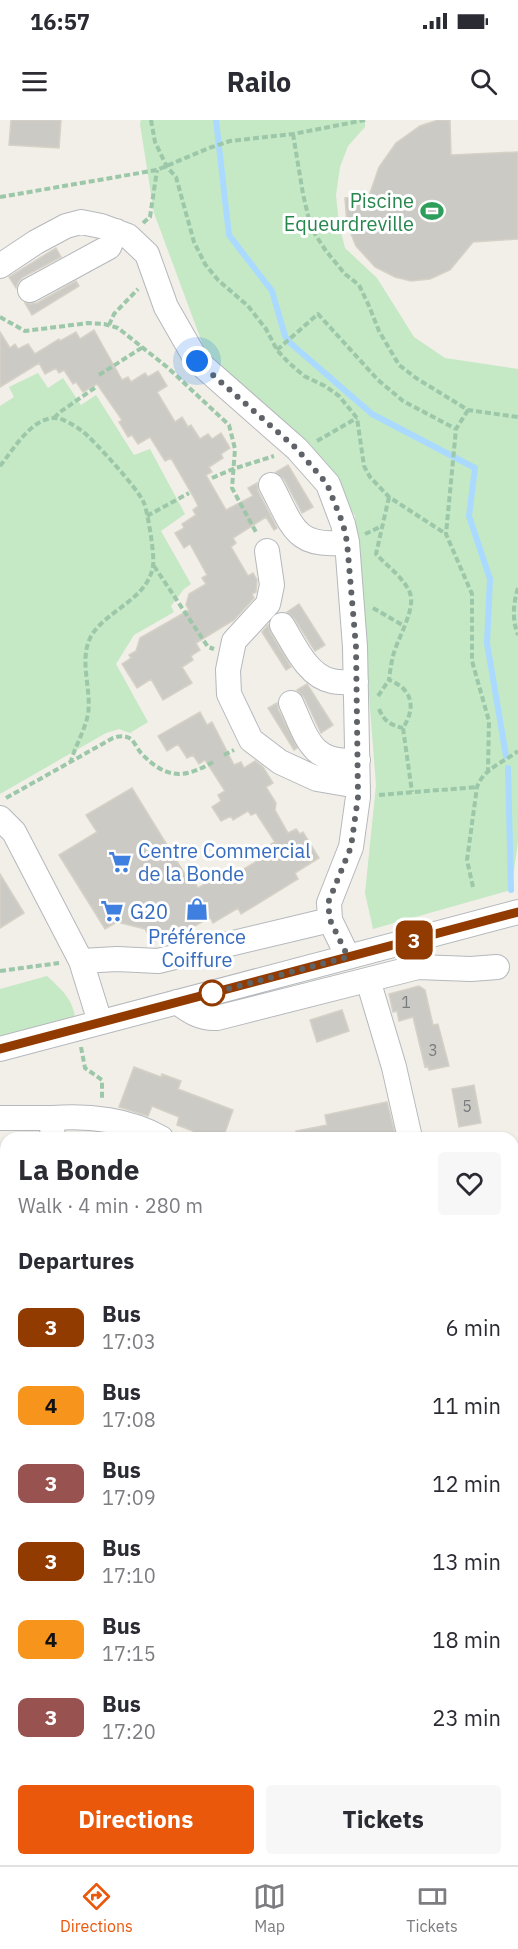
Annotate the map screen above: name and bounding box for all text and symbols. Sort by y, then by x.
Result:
text: 16:57 [30,7,90,36]
text: Railo [227,64,291,99]
icon: menu [18,65,51,98]
icon: search [467,65,500,98]
place label: Piscine Equeurdreville [284,187,414,237]
sports icon: Piscine Equeurdreville [419,198,445,224]
your location [182,346,212,376]
place label: Centre Commercial de la Bonde [138,837,311,887]
supermarket icon: Centre Commercial de la Bonde [107,849,133,875]
shop icon: Préférence Coiffure [184,896,210,922]
supermarket icon: G20 [99,898,125,924]
place label: G20 [130,898,168,925]
line badge: 3 [394,920,434,960]
place label: Préférence Coiffure [148,923,246,973]
text: 3 [408,926,420,954]
unlabelled marker [199,980,225,1006]
house number: 1 [401,992,411,1012]
house number: 3 [428,1040,438,1060]
house number: 5 [462,1096,472,1116]
text: La Bonde [18,1151,139,1188]
button: heart [438,1152,501,1215]
text: Walk · 4 min · 280 m [18,1192,203,1219]
text: Departures [18,1246,134,1275]
text: Bus [102,1299,141,1328]
text: 3 [45,1313,57,1341]
text: 6 min [445,1313,501,1342]
text: 17:03 [102,1328,156,1355]
text: Bus [102,1377,141,1406]
text: 4 [45,1391,57,1419]
text: 11 min [432,1391,501,1420]
text: 17:08 [102,1406,156,1433]
text: Bus [102,1455,141,1484]
text: 3 [45,1469,57,1497]
text: 12 min [432,1469,501,1498]
text: 17:09 [102,1484,156,1511]
text: Bus [102,1533,141,1562]
text: 3 [45,1547,57,1575]
text: 13 min [432,1547,501,1576]
text: 17:10 [102,1562,156,1589]
text: Bus [102,1611,141,1640]
text: 4 [45,1625,57,1653]
text: 18 min [432,1625,501,1654]
text: 17:15 [102,1640,156,1667]
text: Bus [102,1689,141,1718]
text: 3 [45,1703,57,1731]
text: 23 min [432,1703,501,1732]
text: 17:20 [102,1718,156,1745]
button: Directions [18,1785,254,1854]
button: Tickets [266,1785,501,1854]
tab: Directions [60,1880,133,1936]
tab: Map [253,1880,286,1936]
tab: Tickets [406,1880,458,1936]

